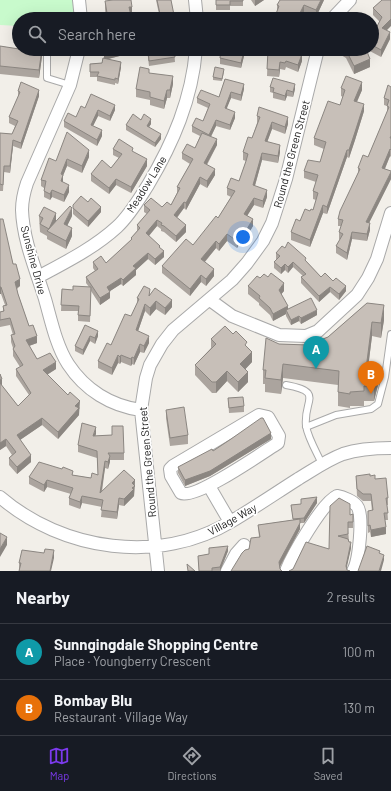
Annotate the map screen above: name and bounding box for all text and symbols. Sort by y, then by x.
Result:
search box [12,12,379,56]
icon: search [26,23,48,45]
text: Search here [58,25,136,43]
street label: Round the Green Street [270,99,312,209]
street label: Meadow Lane [123,153,169,215]
street label: Sunshine Drive [19,224,49,296]
your location [233,227,253,247]
pin: A [303,336,329,369]
pin: B [358,361,384,394]
street label: Round the Green Street [136,406,158,518]
street label: Village Way [205,500,259,538]
text: Nearby [16,587,70,607]
text: 2 results [327,589,375,605]
text: Sunngingdale Shopping Centre [54,635,258,653]
text: A [25,644,33,660]
text: 100 m [342,644,375,660]
text: Place · Youngberry Crescent [54,653,211,669]
text: Bombay Blu [54,691,132,709]
text: B [25,700,33,716]
text: 130 m [343,700,375,716]
text: Restaurant · Village Way [54,709,188,725]
tab: Map [48,745,70,782]
tab: Directions [167,745,217,782]
tab: Saved [314,745,343,782]

